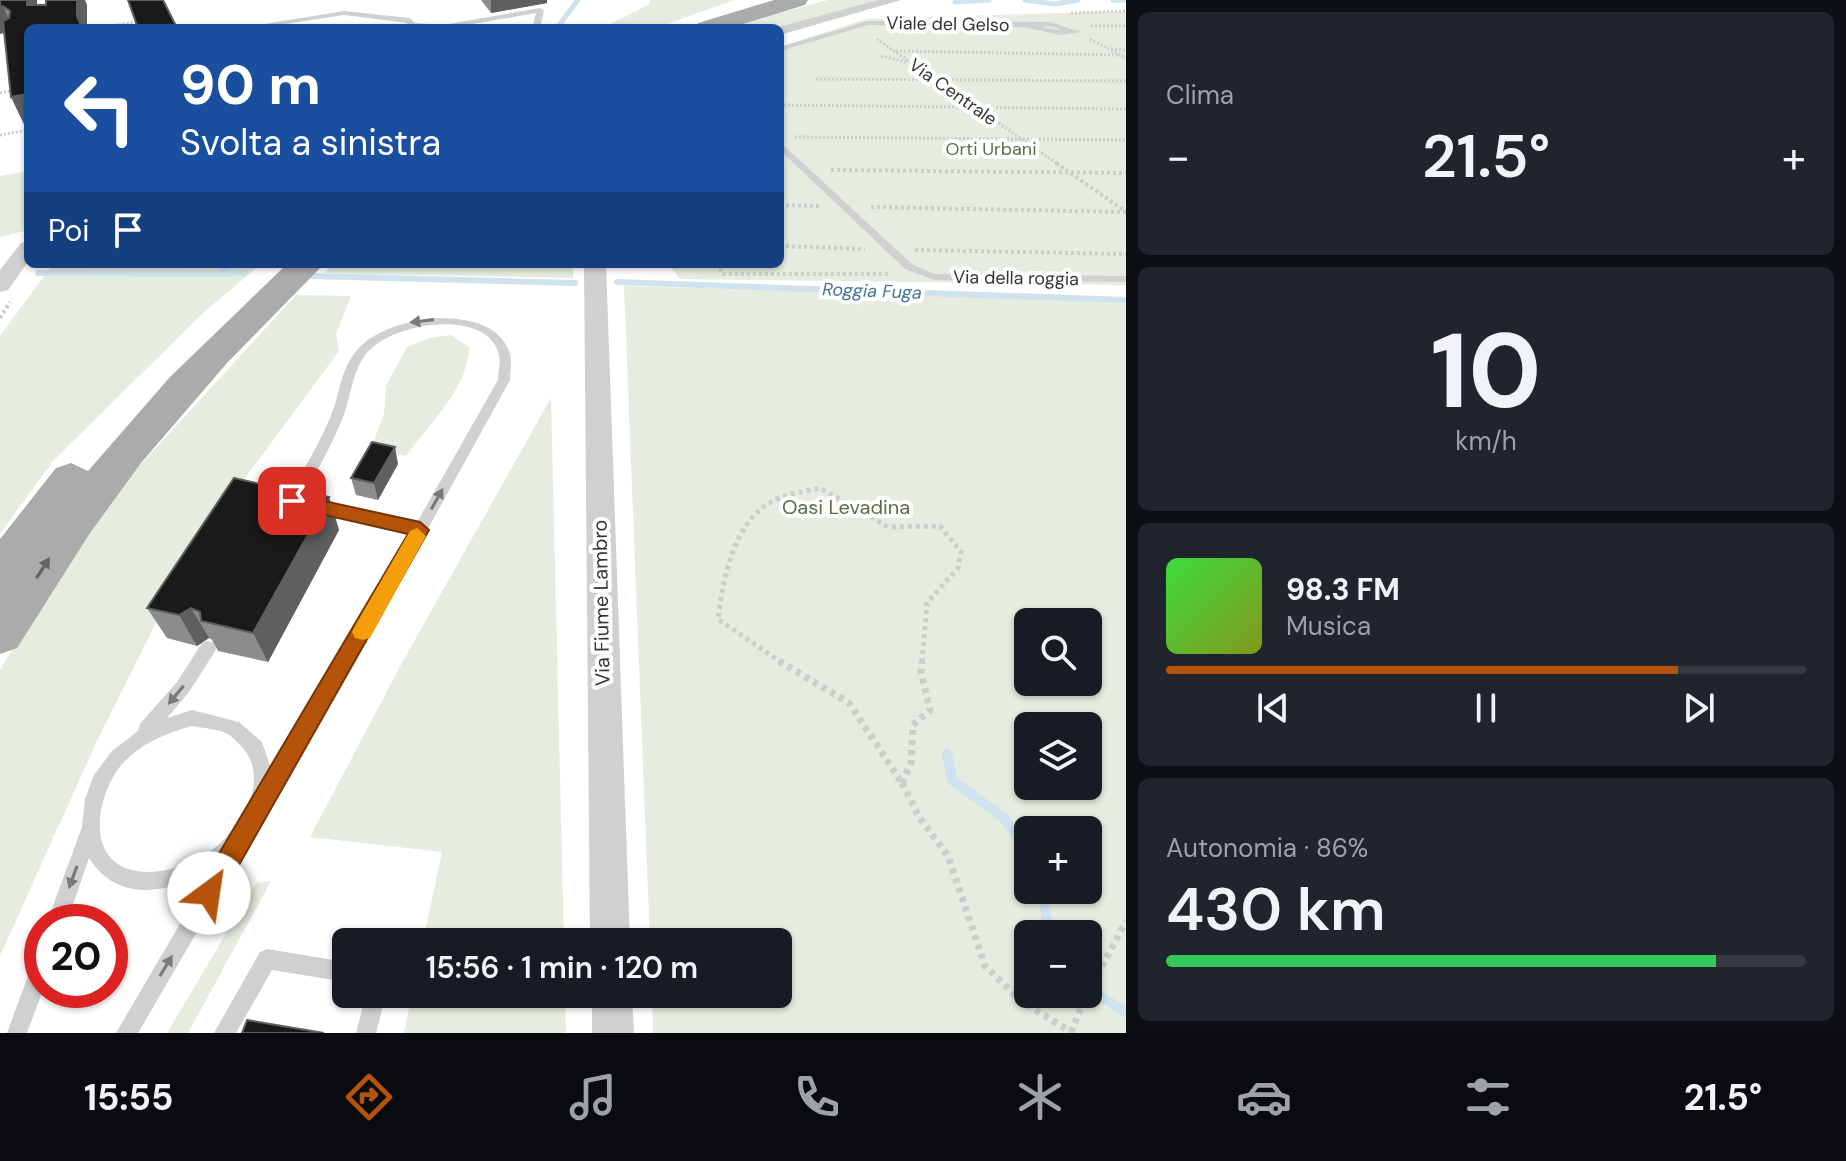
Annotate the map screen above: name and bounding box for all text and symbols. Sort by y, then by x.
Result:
street label: Viale del Gelso [886,11,1010,37]
text: 90 m [180,48,321,121]
street label: Via Centrale [904,53,1002,131]
icon: left [48,56,152,160]
text: Clima [1166,78,1234,112]
text: 21.5° [1422,117,1550,196]
text: Svolta a sinistra [180,119,441,166]
text: − [1166,128,1190,186]
text: + [1782,128,1806,186]
park label: Orti Urbani [946,137,1036,161]
icon: arrive [106,208,150,252]
text: Poi [48,211,90,250]
street label: Via della roggia [953,265,1079,291]
water label: Roggia Fuga [822,277,922,305]
text: 10 [1430,304,1542,439]
one-way arrow [409,315,434,328]
text: km/h [1455,424,1517,458]
pin [258,467,326,535]
icon: arrive [270,479,314,523]
one-way arrow [430,488,444,510]
park label: Oasi Levadina [782,494,910,520]
street label: Via Fiume Lambro [587,520,615,686]
one-way arrow [36,557,50,579]
text: 98.3 FM [1286,570,1400,609]
map controls [1014,608,1102,1008]
button: search [1014,608,1102,696]
text: Musica [1286,609,1371,643]
one-way arrow [168,685,185,705]
icon: previous [1251,686,1295,730]
icon: pause [1464,686,1508,730]
icon: next [1677,686,1721,730]
button: layers [1014,712,1102,800]
button: + [1014,816,1102,904]
text: Autonomia · 86% [1166,831,1368,865]
position arrow [167,851,251,935]
one-way arrow [66,865,79,889]
text: 430 km [1166,870,1386,949]
speed limit sign: 20 [24,904,128,1008]
button: − [1014,920,1102,1008]
text: 15:56 · 1 min · 120 m [426,948,698,987]
one-way arrow [159,955,173,977]
icon: directions [341,1069,397,1125]
icon: music [565,1069,621,1125]
icon: phone [789,1069,845,1125]
icon: climate [1012,1069,1068,1125]
icon: car [1236,1069,1292,1125]
icon: filters [1460,1069,1516,1125]
text: 15:55 [84,1074,173,1121]
text: 21.5° [1684,1074,1762,1121]

